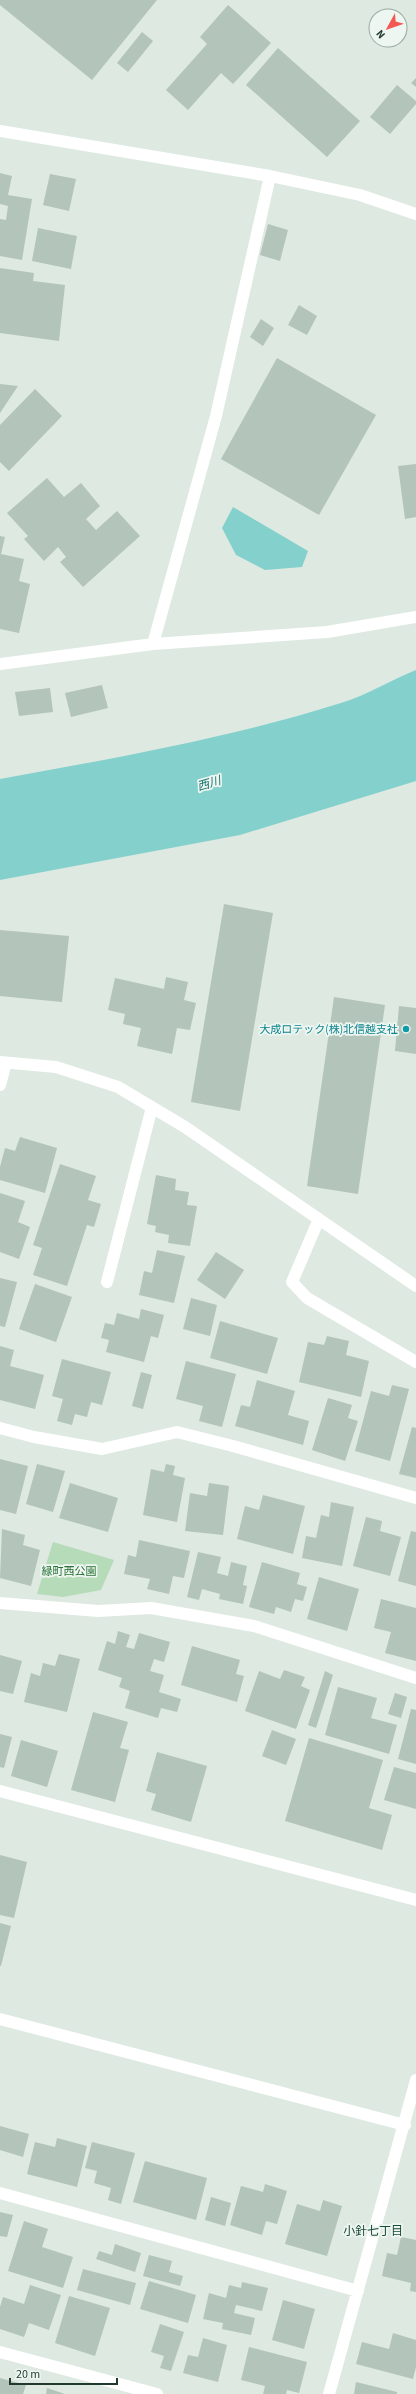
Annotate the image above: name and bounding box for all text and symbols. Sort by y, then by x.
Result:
north arrow [368,8,408,48]
text: N [373,26,389,42]
water label: 西川 [195,772,225,795]
place label: 大成ロテック(株)北信越支社 [259,1022,398,1037]
marker: 大成ロテック(株)北信越支社 [401,1024,411,1034]
park label: 緑町西公園 [42,1564,97,1579]
district label: 小針七丁目 [343,2223,403,2240]
scale bar [10,2360,117,2386]
text: 20 m [16,2366,40,2383]

